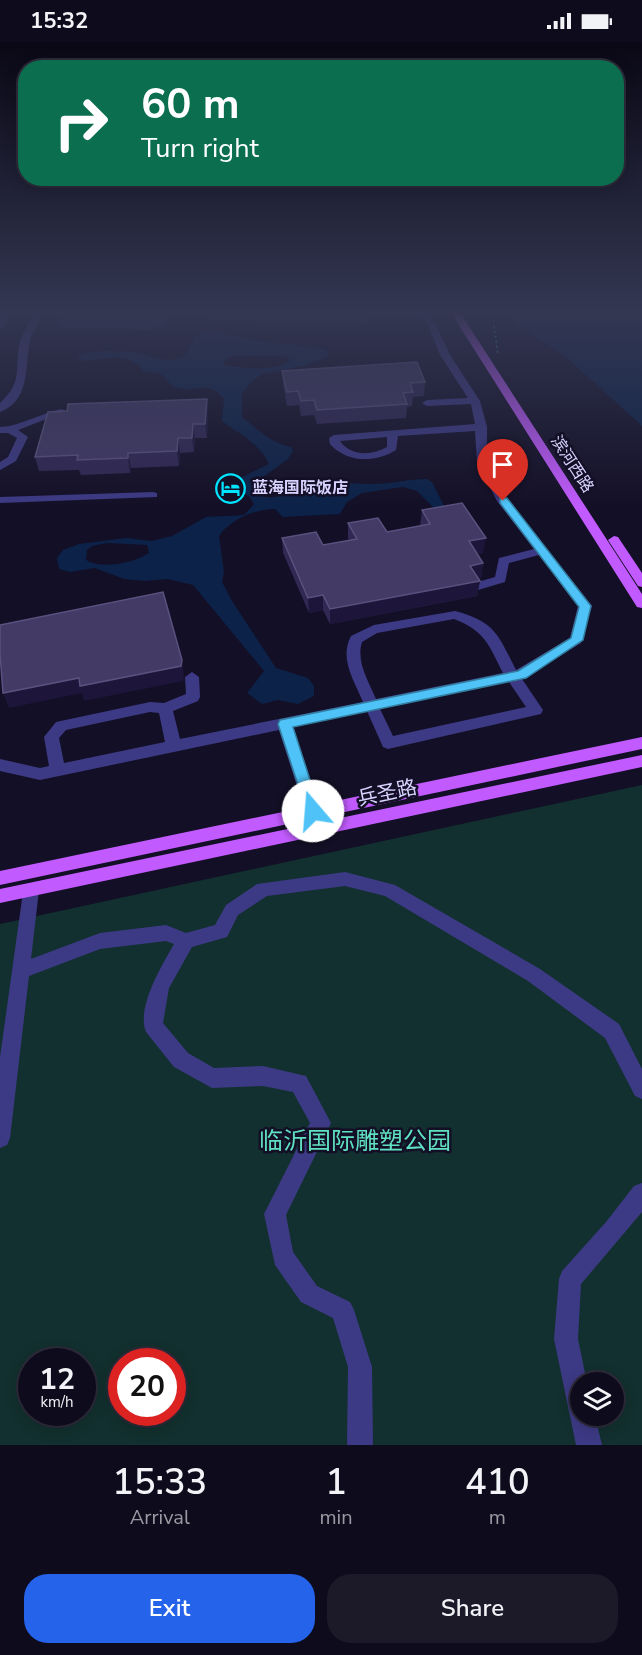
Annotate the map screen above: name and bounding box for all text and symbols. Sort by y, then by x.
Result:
text: 15:32 [30,6,88,36]
text: 60 m [141,76,240,133]
icon: right [42,84,120,162]
text: Turn right [141,130,259,167]
street label: 滨河西路 [545,431,599,497]
pin [477,439,528,501]
icon: arrive [486,448,519,481]
hotel icon: 蓝海国际饭店 [215,472,247,504]
place label: 蓝海国际饭店 [252,477,348,499]
street label: 兵圣路 [355,774,419,812]
position arrow [281,779,345,843]
park label: 临沂国际雕塑公园 [259,1125,451,1157]
speed limit sign: 20 [108,1348,186,1426]
text: 12 [39,1359,75,1400]
map controls [570,1372,624,1426]
button: layers [570,1372,624,1426]
text: km/h [40,1392,74,1412]
text: 15:33 [112,1458,207,1507]
text: 1 [325,1458,347,1507]
text: 410 [465,1458,530,1507]
text: Arrival [130,1504,190,1531]
text: min [320,1504,353,1531]
text: m [489,1504,506,1531]
button: Exit [24,1574,315,1643]
button: Share [327,1574,618,1643]

